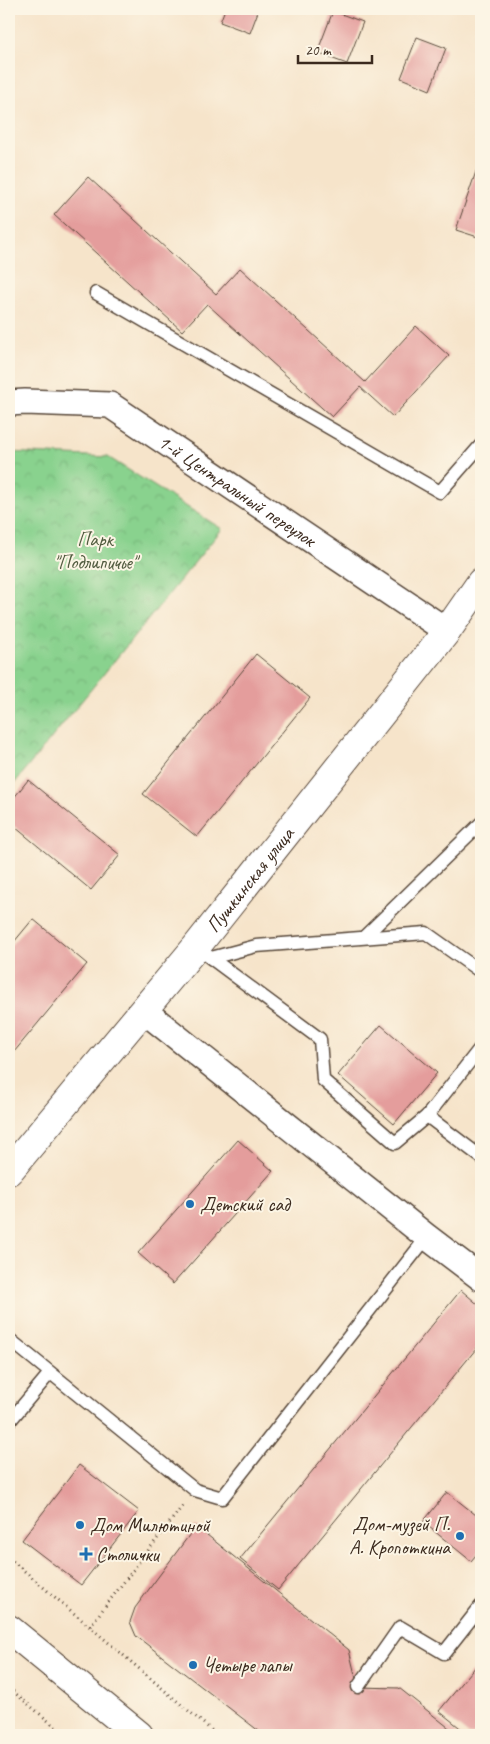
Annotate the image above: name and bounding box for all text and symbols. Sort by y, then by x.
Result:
scale bar [298,32,371,64]
text: 20 m [305,41,332,60]
street label: 1-й Центральный переулок [153,429,322,553]
park label: Парк "Подлипичье" [53,527,141,575]
street label: Пушкинская улица [201,821,300,937]
place label: Детский сад [200,1192,291,1217]
marker: Детский сад [184,1198,196,1210]
place label: Дом-музей П. А. Кропоткина [349,1512,451,1560]
place label: Дом Милютиной [90,1513,211,1538]
marker: Дом Милютиной [74,1519,86,1531]
marker: Дом-музей П. А. Кропоткина [454,1530,466,1542]
place label: Столички [96,1542,161,1567]
marker: Столички [80,1548,92,1560]
place label: Четыре лапы [203,1653,293,1678]
marker: Четыре лапы [187,1659,199,1671]

